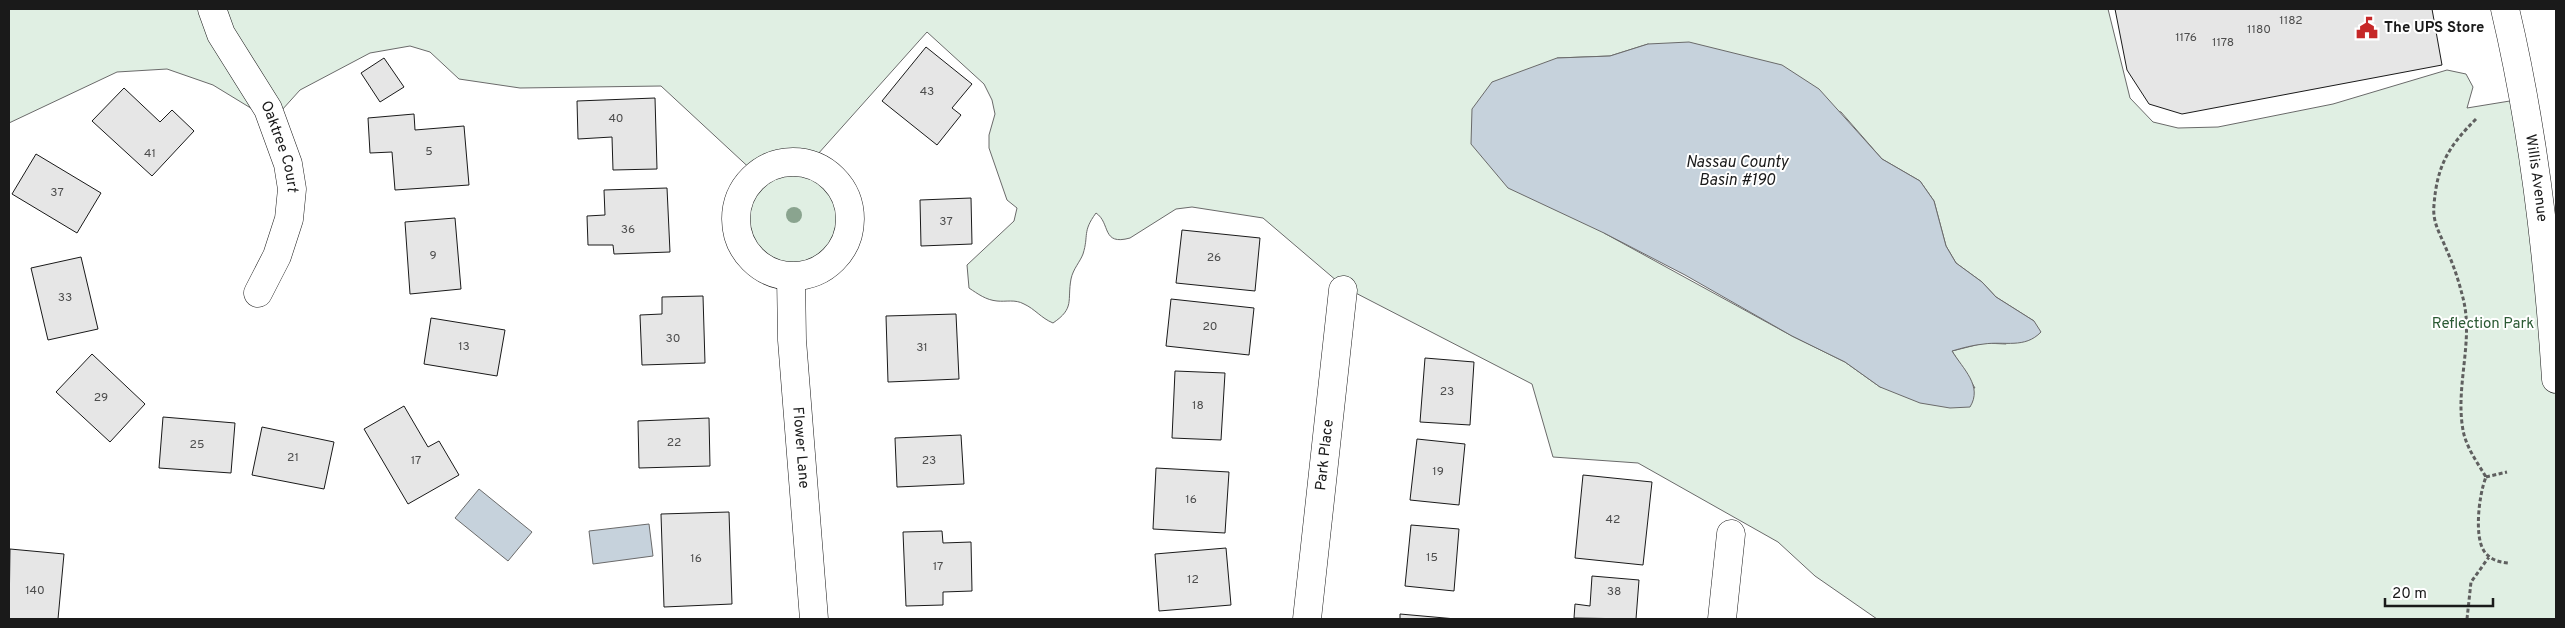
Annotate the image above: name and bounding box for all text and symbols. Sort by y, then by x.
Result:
house number: 1182 [2279,13,2303,29]
public building icon: The UPS Store [2354,15,2380,41]
place label: The UPS Store [2384,19,2484,38]
house number: 1180 [2247,22,2271,38]
house number: 1176 [2175,30,2197,46]
house number: 1178 [2212,35,2234,51]
house number: 43 [920,84,934,100]
street label: Oaktree Court [256,97,302,194]
house number: 40 [608,111,624,127]
street label: Willis Avenue [2520,133,2551,223]
house number: 5 [425,144,433,160]
house number: 41 [144,146,156,162]
water label: Nassau County Basin #190 [1686,153,1790,191]
house number: 37 [50,185,64,201]
house number: 37 [939,214,953,230]
house number: 36 [621,222,635,238]
house number: 9 [429,248,437,264]
house number: 26 [1207,250,1221,266]
house number: 33 [58,290,72,306]
park label: Reflection Park [2432,315,2534,334]
house number: 20 [1202,319,1218,335]
house number: 30 [666,331,680,347]
house number: 13 [458,339,470,355]
house number: 31 [916,340,928,356]
house number: 23 [1440,384,1454,400]
house number: 29 [94,390,108,406]
house number: 18 [1192,398,1204,414]
street label: Flower Lane [788,406,813,489]
street label: Park Place [1312,418,1338,492]
house number: 22 [667,435,681,451]
house number: 25 [190,437,204,453]
house number: 21 [287,450,299,466]
house number: 17 [411,453,421,469]
house number: 23 [922,453,936,469]
house number: 19 [1432,464,1444,480]
house number: 16 [1185,492,1197,508]
house number: 42 [1606,512,1620,528]
house number: 15 [1426,550,1438,566]
house number: 16 [690,551,702,567]
house number: 17 [933,559,943,575]
house number: 12 [1187,572,1199,588]
scale bar [2385,576,2492,608]
house number: 140 [25,583,45,599]
house number: 38 [1607,584,1621,600]
text: 20 m [2392,585,2427,604]

